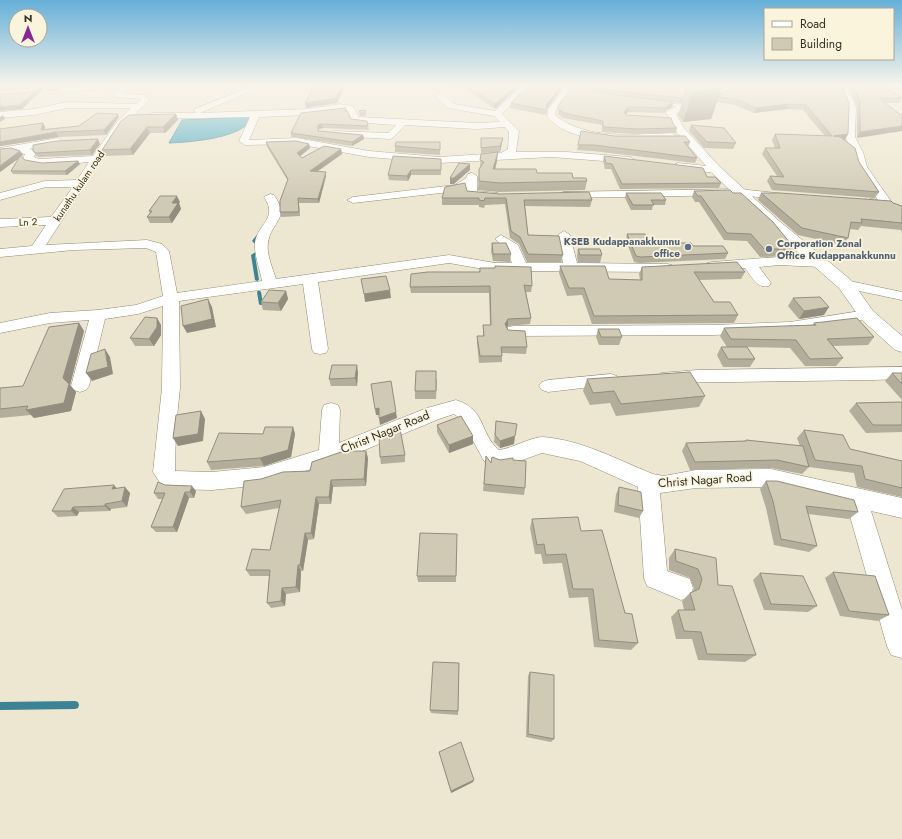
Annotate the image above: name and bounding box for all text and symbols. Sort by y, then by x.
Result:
north arrow [8,8,48,48]
legend [764,8,894,60]
text: N [24,10,32,26]
text: Road [800,15,826,33]
text: Building [800,35,842,53]
street label: kunathu kulam road [50,148,108,224]
street label: Ln 2 [19,214,38,230]
place label: KSEB Kudappanakkunnu office [564,234,680,261]
place label: Corporation Zonal Office Kudappanakkunnu [777,236,896,263]
marker: KSEB Kudappanakkunnu office [683,242,693,252]
marker: Corporation Zonal Office Kudappanakkunnu [764,244,774,254]
street label: Christ Nagar Road [338,406,432,458]
street label: Christ Nagar Road [657,468,753,492]

